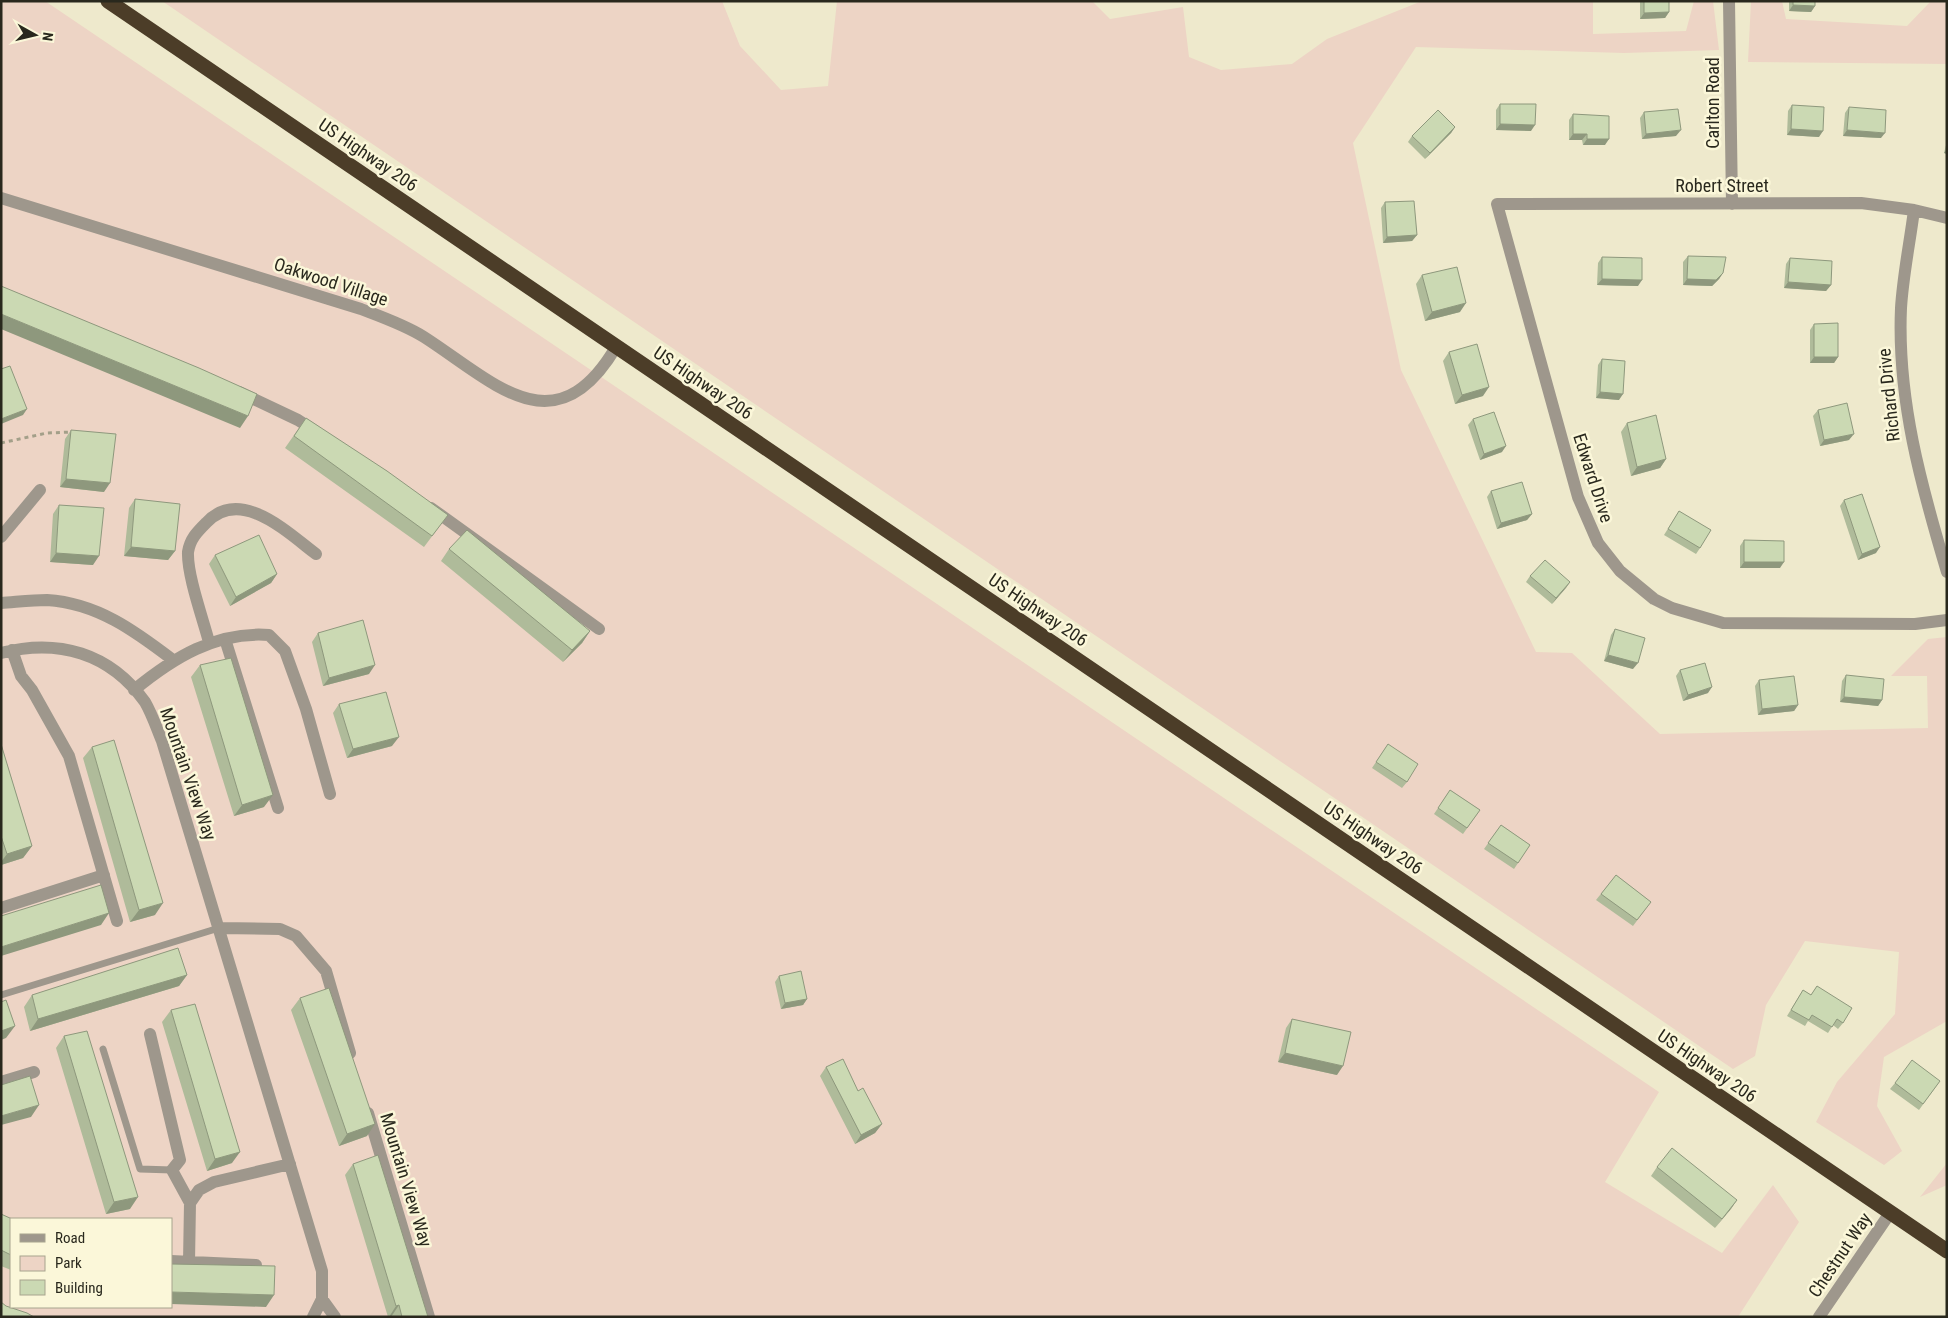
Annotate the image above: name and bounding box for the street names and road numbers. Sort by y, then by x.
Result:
street label: Carlton Road [1702,57,1723,149]
street label: US Highway 206 [315,114,422,195]
street label: Robert Street [1675,175,1769,196]
street label: Oakwood Village [271,253,391,310]
street label: US Highway 206 [650,342,757,423]
street label: Richard Drive [1873,347,1904,443]
street label: Edward Drive [1569,431,1618,525]
street label: US Highway 206 [985,569,1092,650]
street label: Mountain View Way [156,705,221,843]
street label: US Highway 206 [1320,797,1427,878]
street label: US Highway 206 [1654,1025,1761,1106]
street label: Mountain View Way [376,1110,437,1250]
street label: Chestnut Way [1804,1208,1876,1301]

